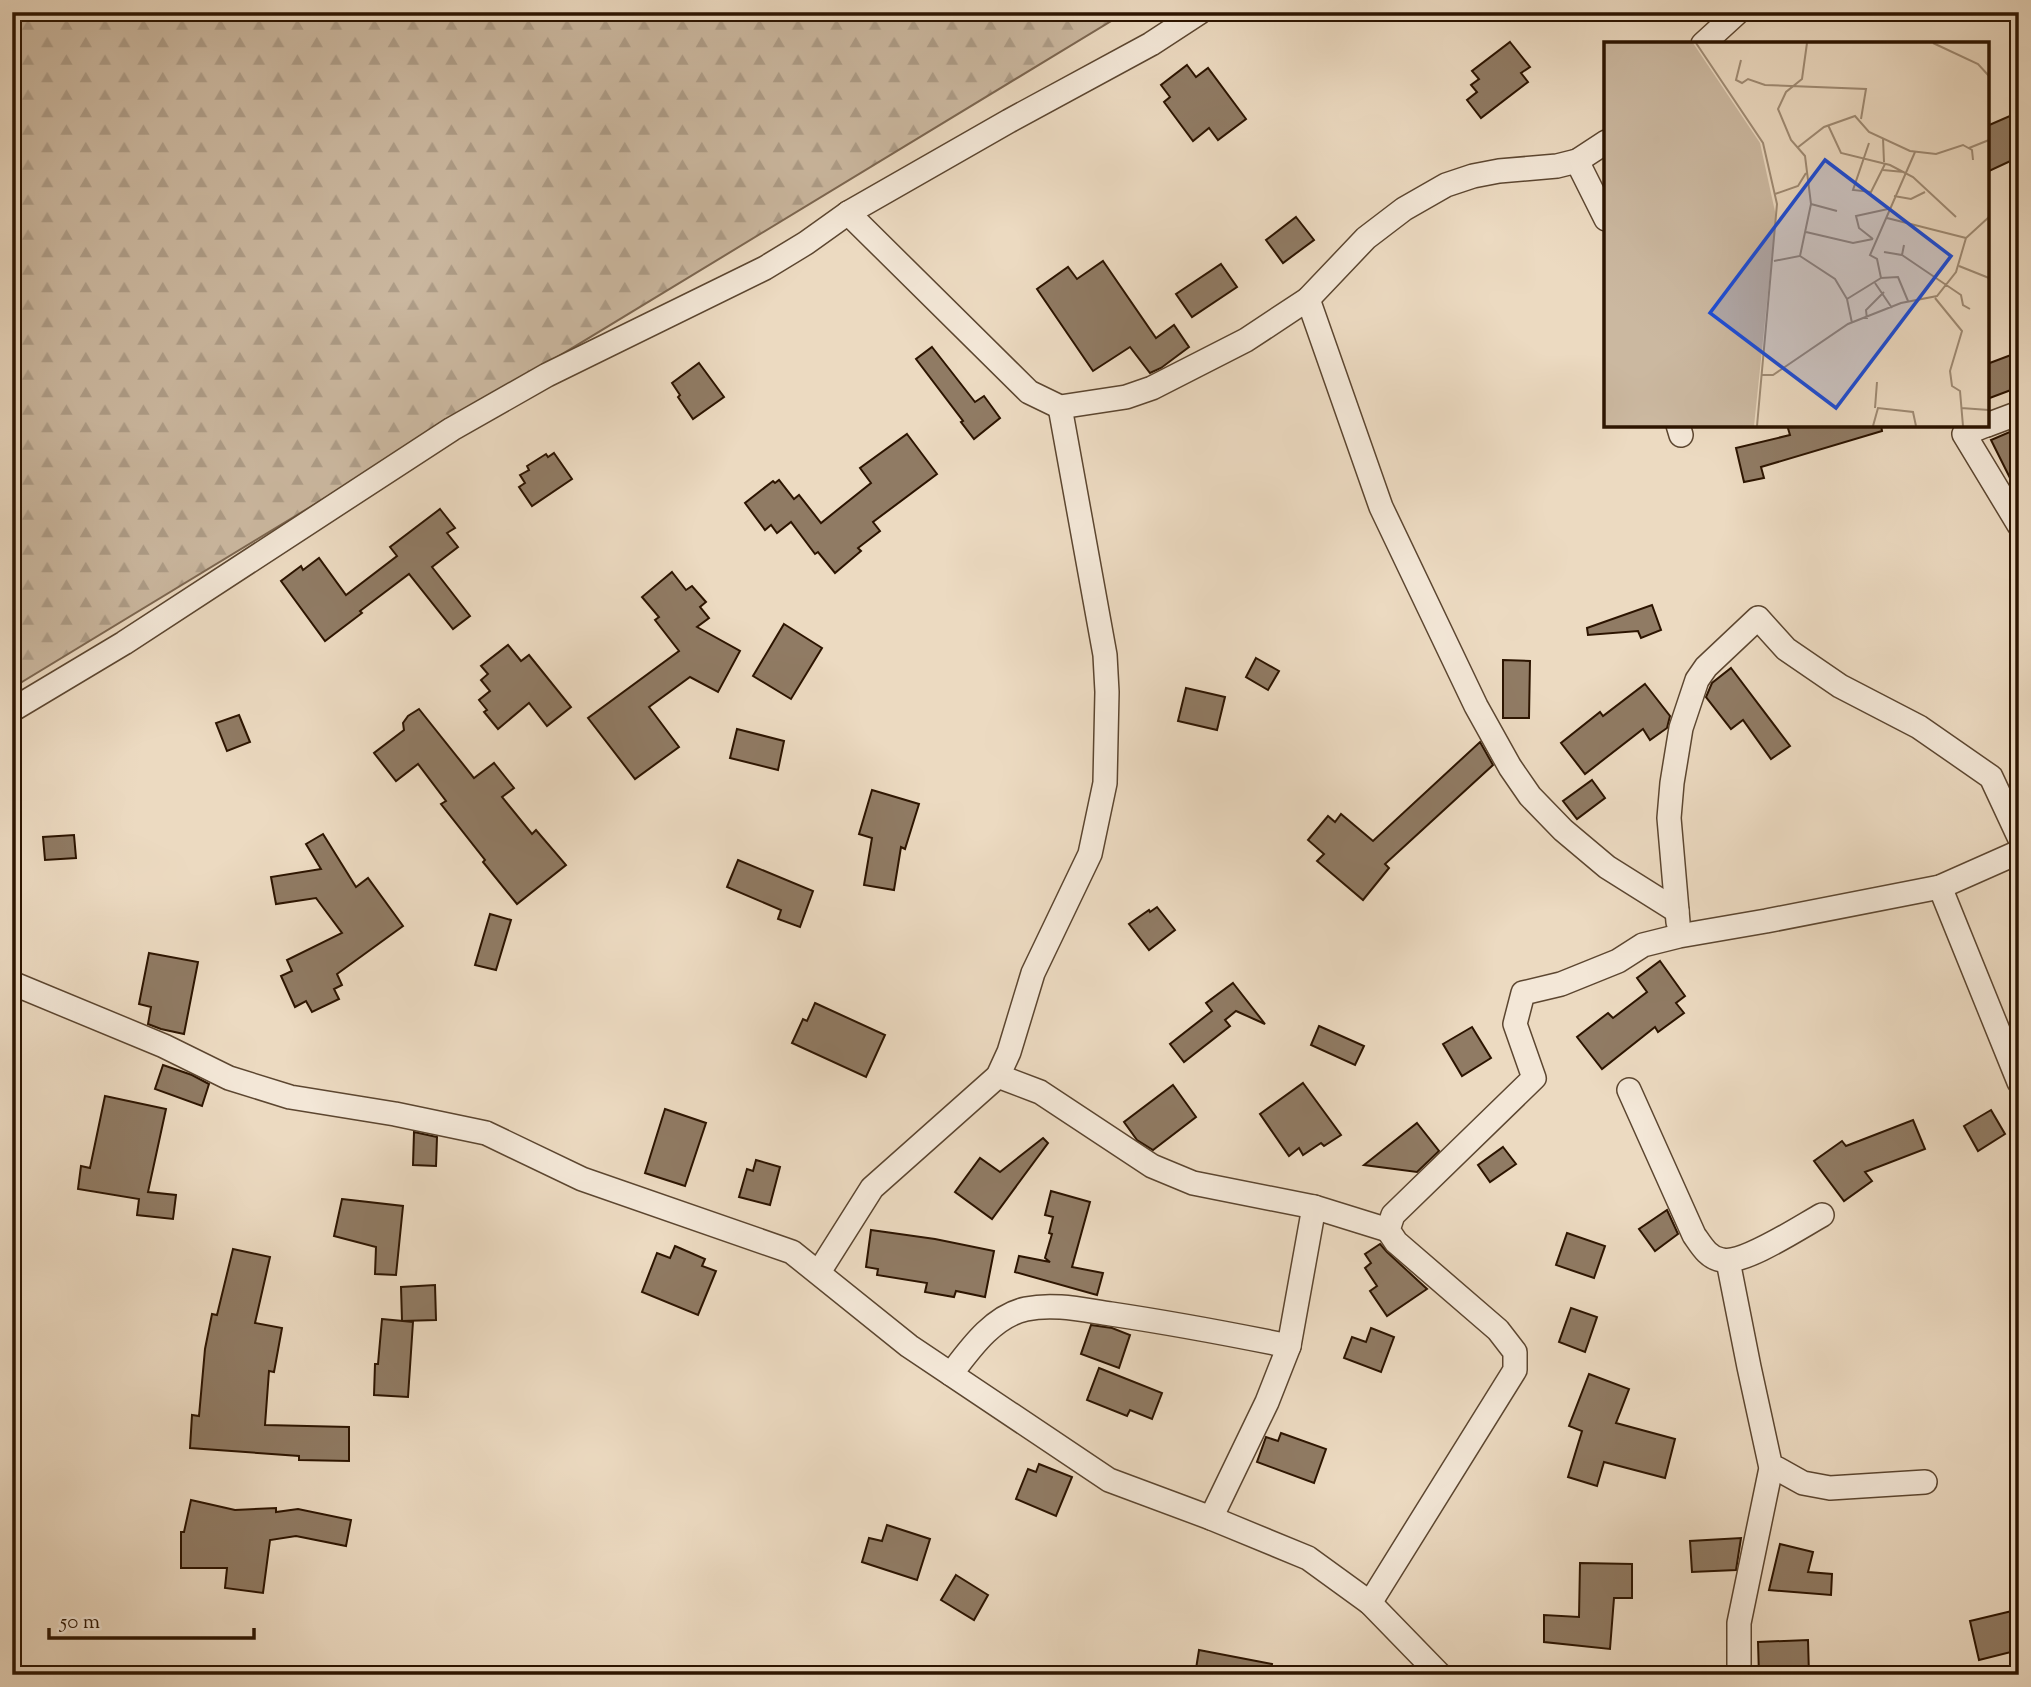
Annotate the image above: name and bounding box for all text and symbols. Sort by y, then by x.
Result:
inset map [1604,42,1989,427]
scale bar [49,1596,254,1640]
text: 50 m [59,1608,100,1638]

